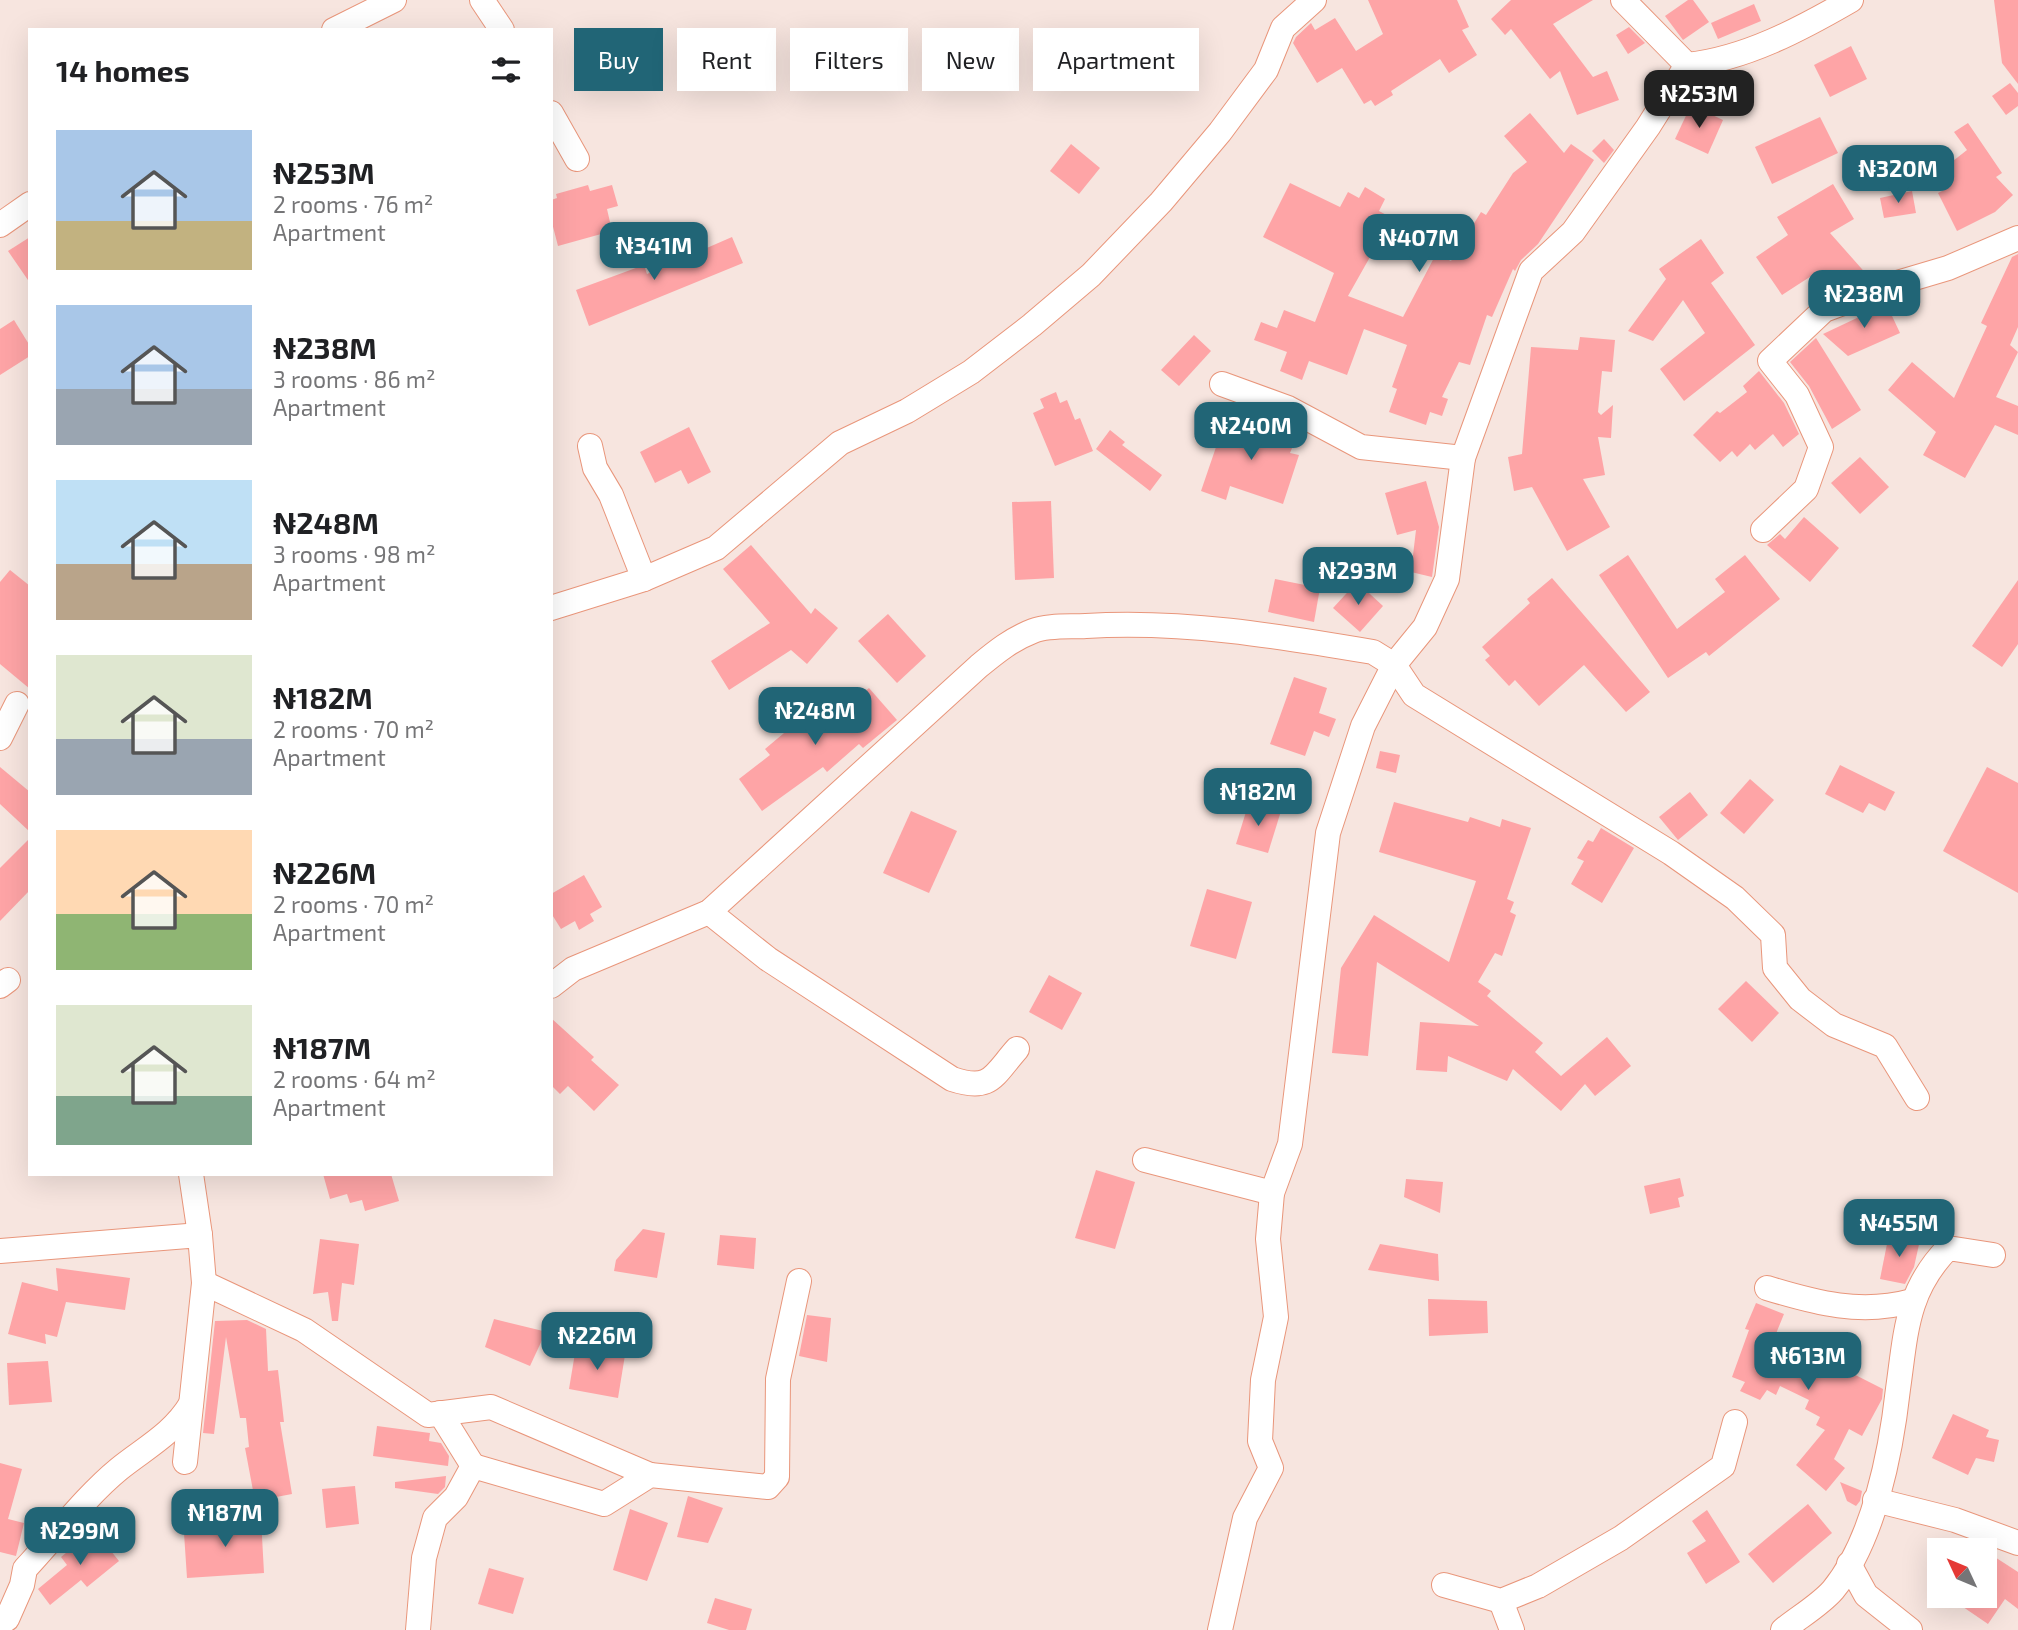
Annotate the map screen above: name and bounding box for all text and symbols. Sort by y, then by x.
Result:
chip: Buy [574,28,663,91]
chip: Rent [677,28,776,91]
chip: Filters [790,28,908,91]
chip: New [922,28,1019,91]
chip: Apartment [1033,28,1199,91]
icon: filters [487,51,525,89]
text: 14 homes [56,52,190,88]
pin: ₦253M [1650,71,1748,130]
text: ₦253M [1660,79,1738,107]
pin: ₦320M [1849,146,1947,205]
text: ₦253M [273,154,375,190]
text: ₦320M [1858,154,1938,182]
icon: home [112,158,196,242]
text: 2 rooms · 76 m² [273,190,433,218]
pin: ₦407M [1370,215,1468,274]
text: Apartment [273,218,386,246]
pin: ₦341M [605,222,703,282]
text: ₦407M [1379,223,1459,251]
text: ₦341M [616,231,692,259]
pin: ₦238M [1815,270,1913,330]
text: ₦238M [1824,279,1904,307]
text: ₦238M [273,329,377,365]
icon: home [112,333,196,417]
text: 3 rooms · 86 m² [273,365,435,393]
text: Apartment [273,393,386,421]
pin: ₦240M [1202,402,1300,462]
text: ₦240M [1210,411,1292,439]
text: ₦248M [273,504,379,540]
icon: home [112,508,196,592]
text: 3 rooms · 98 m² [273,540,435,568]
pin: ₦293M [1309,548,1407,607]
text: ₦293M [1319,556,1397,584]
text: Apartment [273,568,386,596]
text: ₦182M [273,679,373,715]
icon: home [112,683,196,767]
pin: ₦248M [766,688,864,747]
text: ₦248M [774,696,856,724]
text: 2 rooms · 70 m² [273,715,434,743]
text: Apartment [273,743,386,771]
pin: ₦182M [1209,768,1307,828]
text: ₦182M [1220,777,1296,805]
text: ₦226M [273,854,376,890]
icon: home [112,858,196,942]
text: 2 rooms · 70 m² [273,890,434,918]
text: Apartment [273,918,386,946]
text: ₦187M [273,1029,371,1065]
icon: home [112,1033,196,1117]
text: 2 rooms · 64 m² [273,1065,436,1093]
text: Apartment [273,1093,386,1121]
pin: ₦455M [1850,1200,1948,1259]
text: ₦455M [1860,1208,1938,1236]
pin: ₦226M [548,1312,646,1372]
text: ₦226M [557,1321,637,1349]
pin: ₦613M [1759,1332,1857,1392]
text: ₦613M [1770,1341,1846,1369]
pin: ₦187M [176,1490,274,1549]
text: ₦187M [187,1498,263,1526]
pin: ₦299M [31,1508,129,1567]
text: ₦299M [40,1516,120,1544]
north arrow [1927,1538,1997,1608]
map controls [1927,1538,1997,1608]

